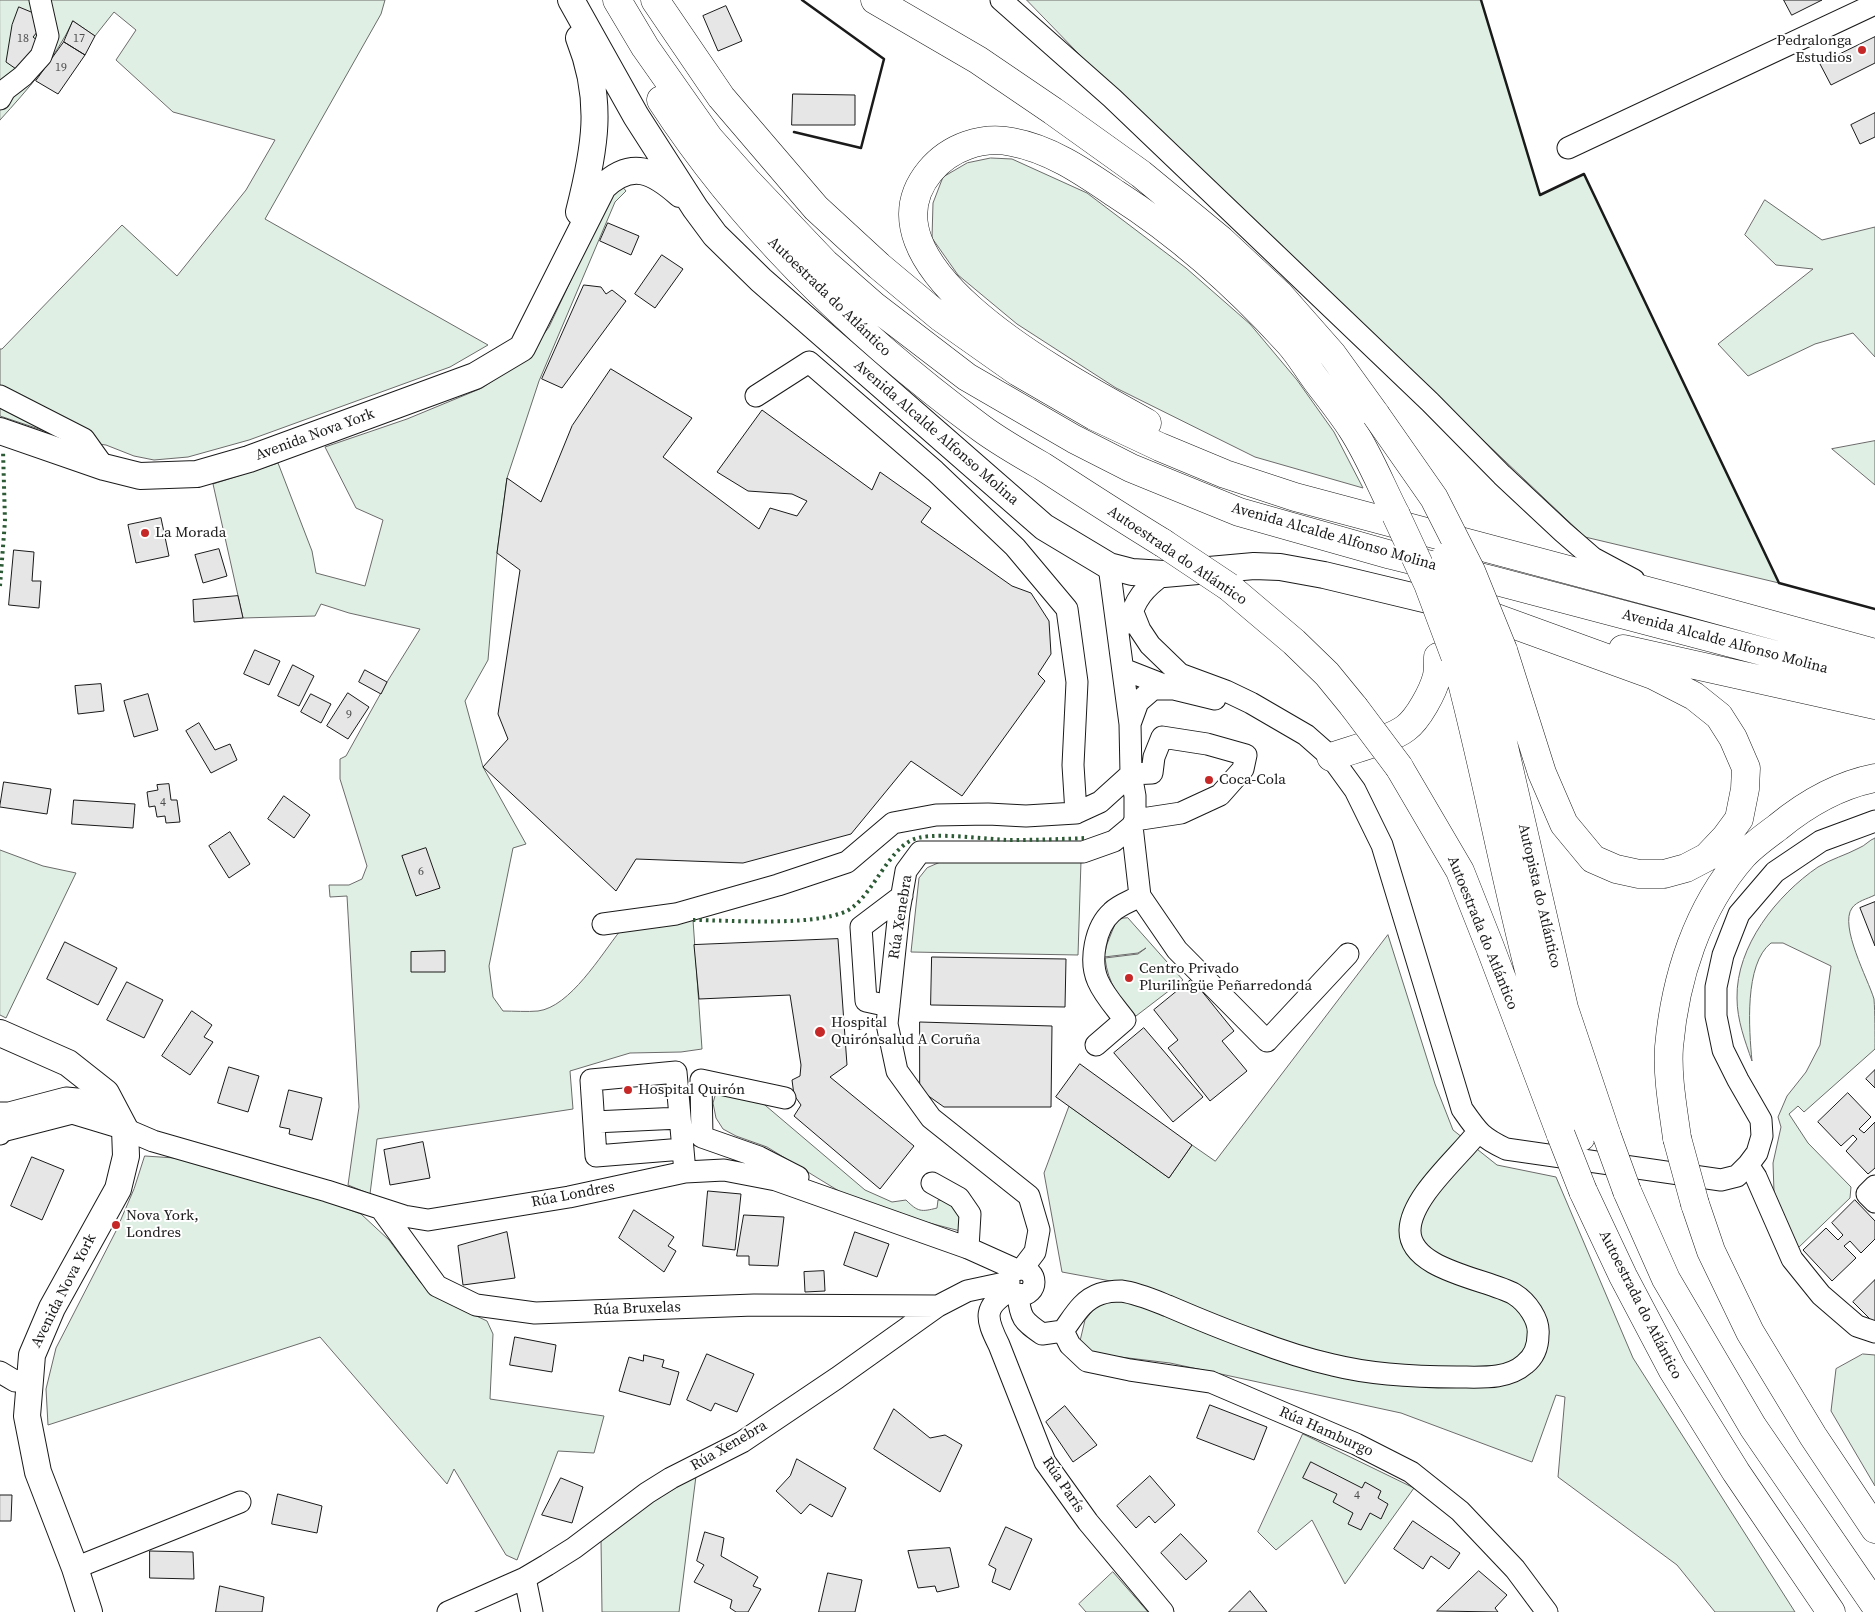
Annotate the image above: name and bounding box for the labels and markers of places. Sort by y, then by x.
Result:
place label: Pedralonga Estudios [1777,32,1852,67]
marker: Pedralonga Estudios [1856,44,1868,56]
place label: La Morada [155,524,226,542]
marker: La Morada [139,527,151,539]
place label: Coca-Cola [1219,771,1286,789]
marker: Coca-Cola [1203,774,1215,786]
place label: Centro Privado Plurilingüe Peñarredonda [1139,960,1312,995]
marker: Centro Privado Plurilingüe Peñarredonda [1123,972,1135,984]
place label: Hospital Quirónsalud A Coruña [831,1014,980,1049]
marker: Hospital Quirónsalud A Coruña [813,1025,827,1039]
place label: Hospital Quirón [638,1081,745,1099]
marker: Hospital Quirón [622,1084,634,1096]
place label: Nova York, Londres [126,1207,199,1242]
marker: Nova York, Londres [110,1219,122,1231]

